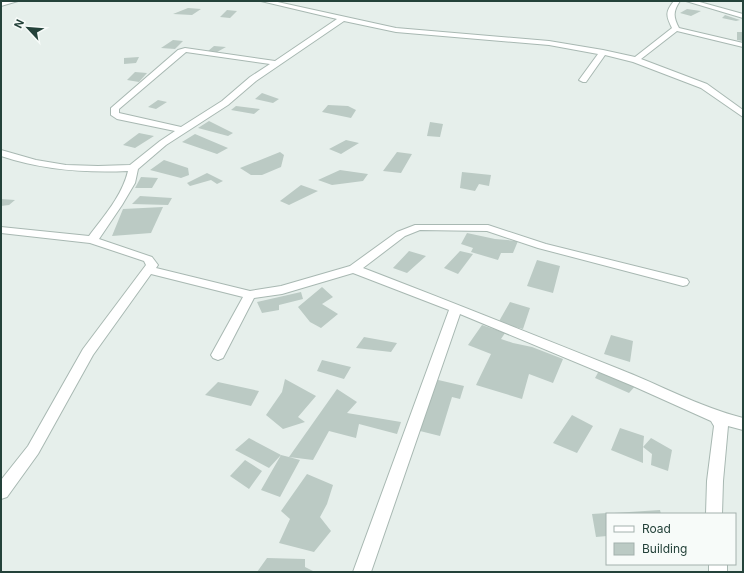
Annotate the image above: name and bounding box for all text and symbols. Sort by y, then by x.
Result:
north arrow [8,8,48,48]
text: N [11,17,27,30]
legend [606,513,736,565]
text: Road [642,521,671,536]
text: Building [642,541,687,556]

